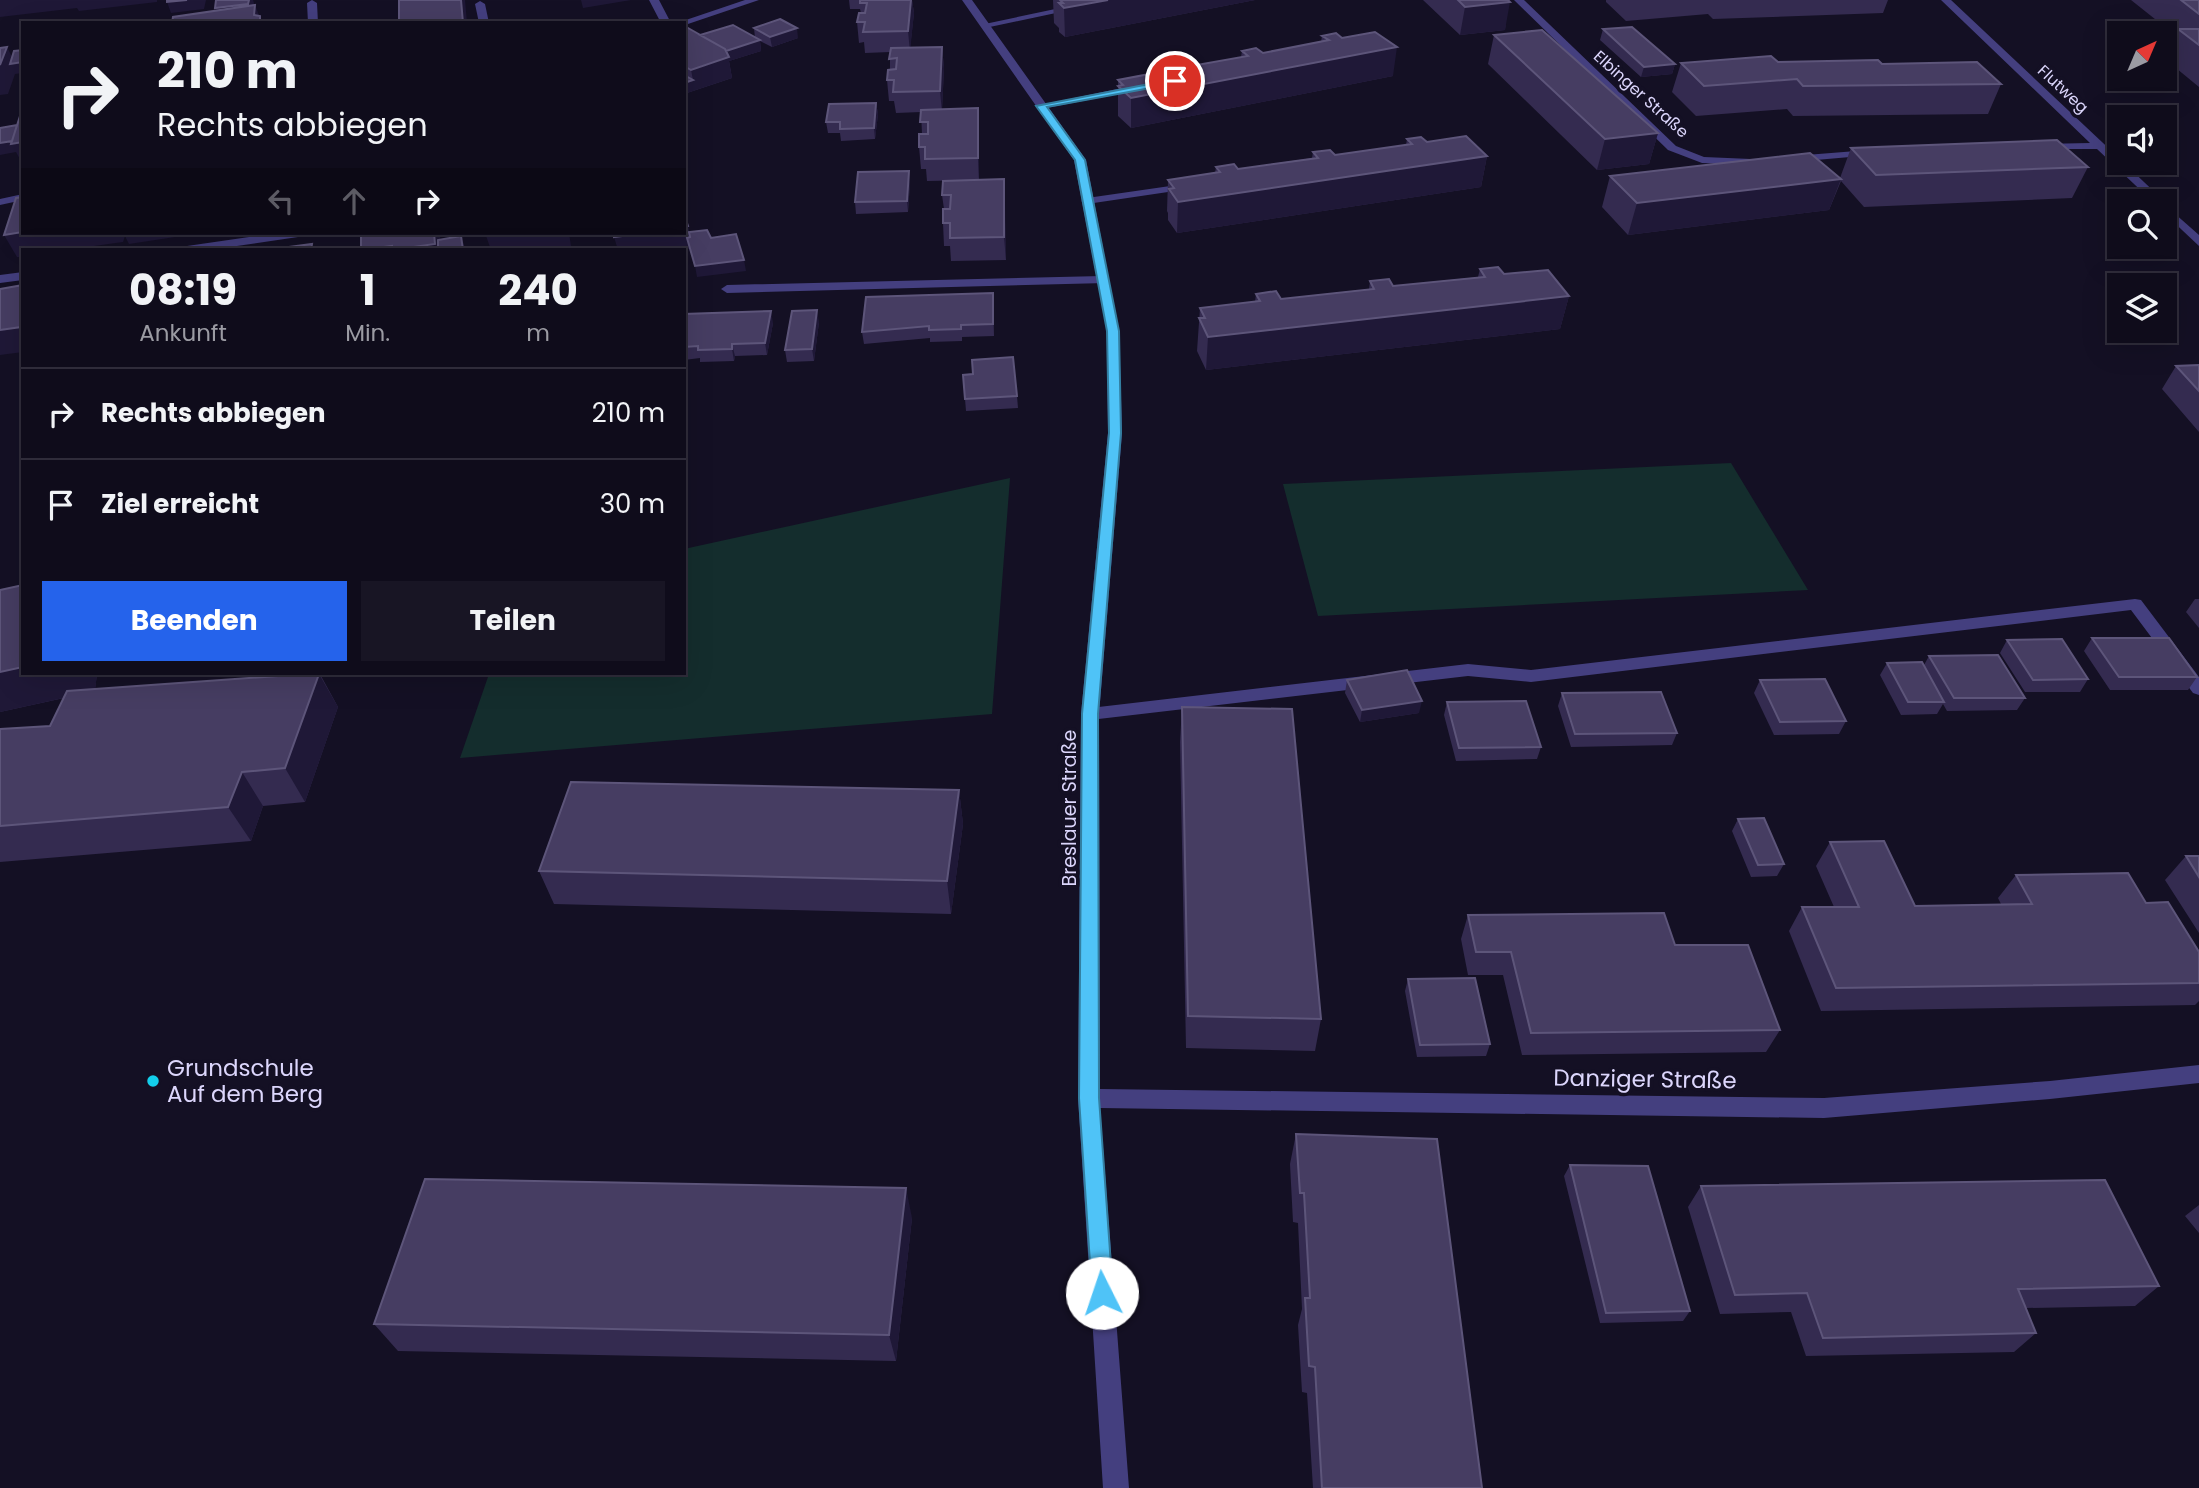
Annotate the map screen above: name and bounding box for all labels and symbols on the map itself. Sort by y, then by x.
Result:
north arrow [2107,21,2177,91]
street label: Elbinger Straße [1588,45,1694,143]
pin [1145,51,1205,111]
street label: Flutweg [2033,59,2093,119]
street label: Breslauer Straße [1056,730,1083,886]
place label: Grundschule Auf dem Berg [167,1052,323,1110]
street label: Danziger Straße [1553,1061,1737,1097]
marker: Grundschule Auf dem Berg [145,1073,161,1089]
position arrow [1065,1256,1139,1330]

